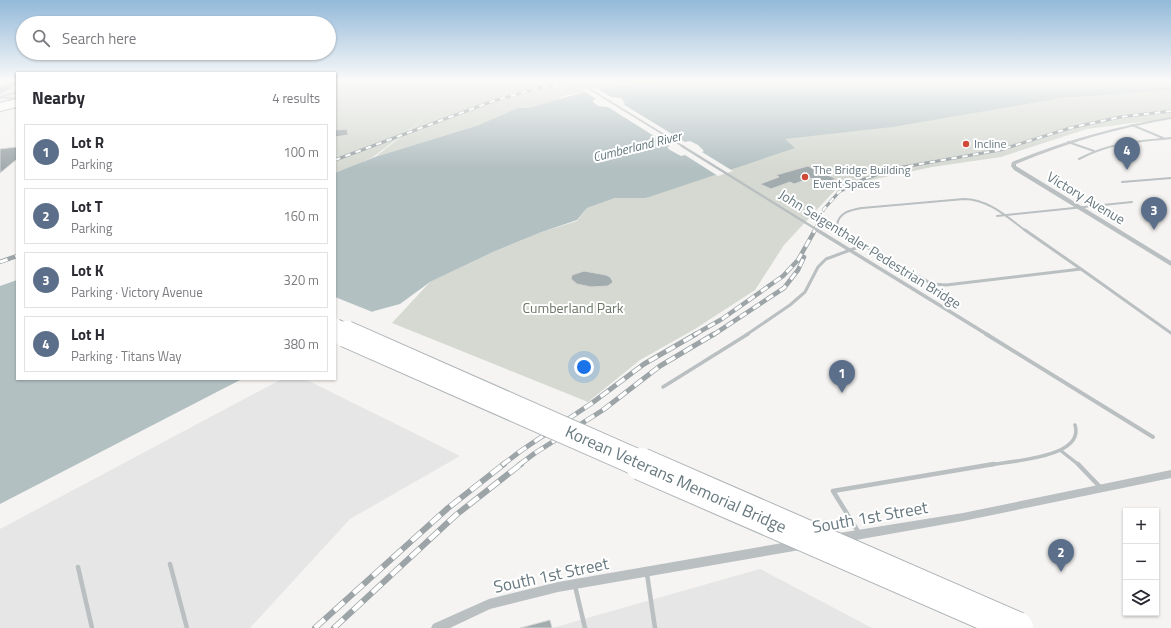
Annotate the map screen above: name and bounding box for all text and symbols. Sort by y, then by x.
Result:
search box [16,16,336,60]
icon: search [30,27,52,49]
text: Search here [62,27,136,50]
text: Nearby [32,85,85,111]
text: 4 results [272,88,320,108]
water label: Cumberland River [591,125,685,167]
text: Lot R [71,131,104,154]
place label: Incline [974,134,1007,153]
pin: 4 [1114,137,1140,170]
marker: Incline [961,139,971,149]
text: 1 [42,142,50,162]
text: 100 m [283,142,319,162]
text: Parking [71,154,112,174]
place label: The Bridge Building Event Spaces [813,160,911,193]
street label: Victory Avenue [1043,166,1129,229]
marker: The Bridge Building Event Spaces [800,172,810,182]
street label: John Seigenthaler Pedestrian Bridge [775,184,966,314]
text: Lot T [71,195,103,218]
pin: 3 [1141,197,1167,230]
text: 2 [42,206,50,226]
text: 160 m [283,206,319,226]
text: Parking [71,218,112,238]
text: Lot K [71,259,104,282]
text: 3 [42,270,50,290]
text: 320 m [283,270,319,290]
text: Parking · Victory Avenue [71,282,203,302]
park label: Cumberland Park [523,297,624,318]
text: Lot H [71,323,105,346]
text: 4 [42,334,50,354]
text: 380 m [283,334,319,354]
text: Parking · Titans Way [71,346,182,366]
your location [574,357,594,377]
pin: 1 [829,360,855,393]
street label: Korean Veterans Memorial Bridge [561,418,791,540]
street label: South 1st Street [810,494,930,540]
map controls [1123,508,1159,616]
button: + [1123,508,1159,544]
pin: 2 [1048,539,1074,572]
button: − [1123,544,1159,580]
street label: South 1st Street [491,550,611,600]
button: layers [1123,580,1159,616]

